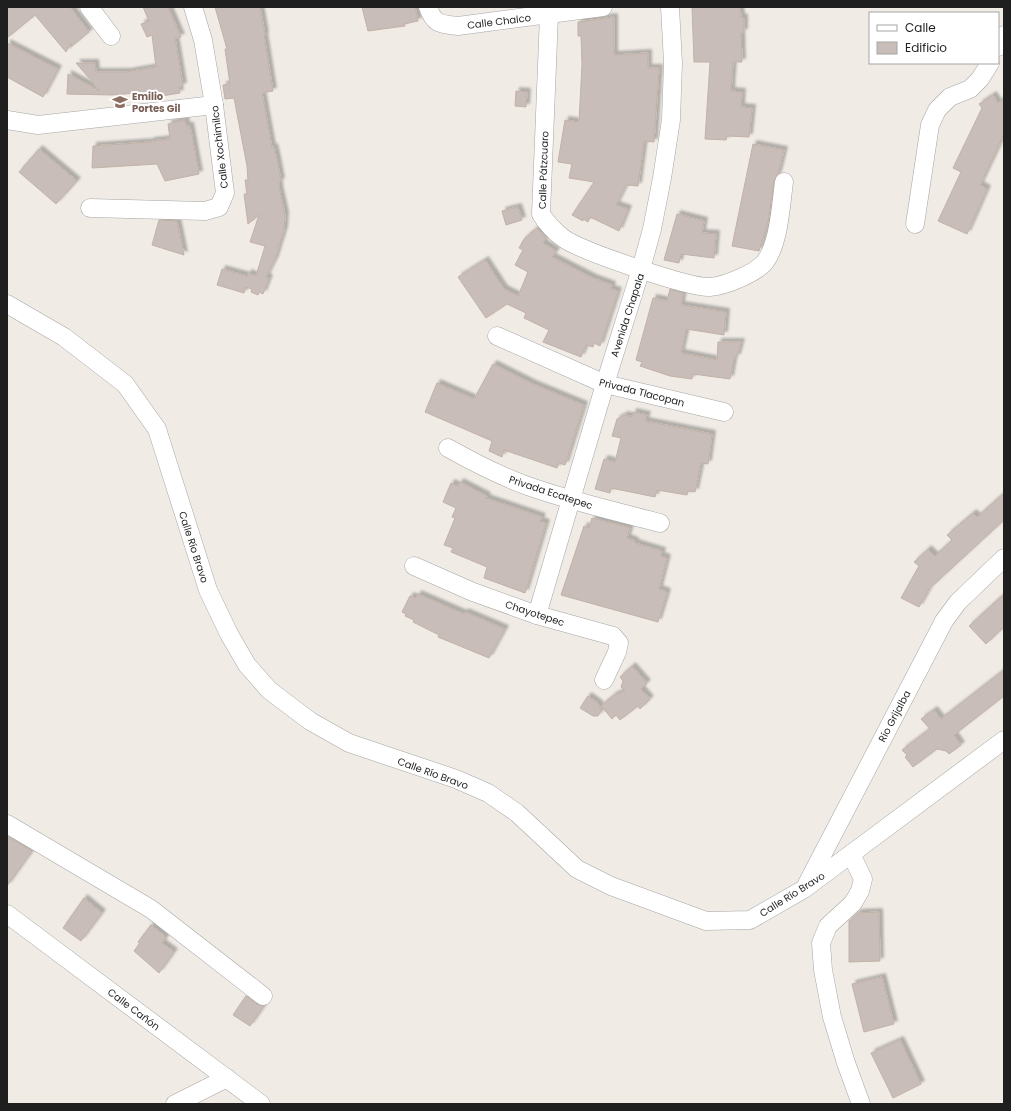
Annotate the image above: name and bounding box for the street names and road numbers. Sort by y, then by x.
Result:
street label: Calle Chalco [466,10,532,33]
street label: Calle Xochimilco [207,105,232,189]
street label: Calle Pátzcuaro [535,131,552,209]
street label: Avenida Chapala [607,271,648,359]
street label: Privada Tlacopan [598,375,686,410]
street label: Privada Ecatepec [507,472,595,513]
street label: Calle Río Bravo [175,509,212,585]
street label: Chayotepec [503,597,567,630]
street label: Rio Grijalba [874,688,914,745]
street label: Calle Río Bravo [395,754,470,793]
street label: Calle Río Bravo [757,868,828,921]
street label: Calle Cañón [104,985,163,1034]

